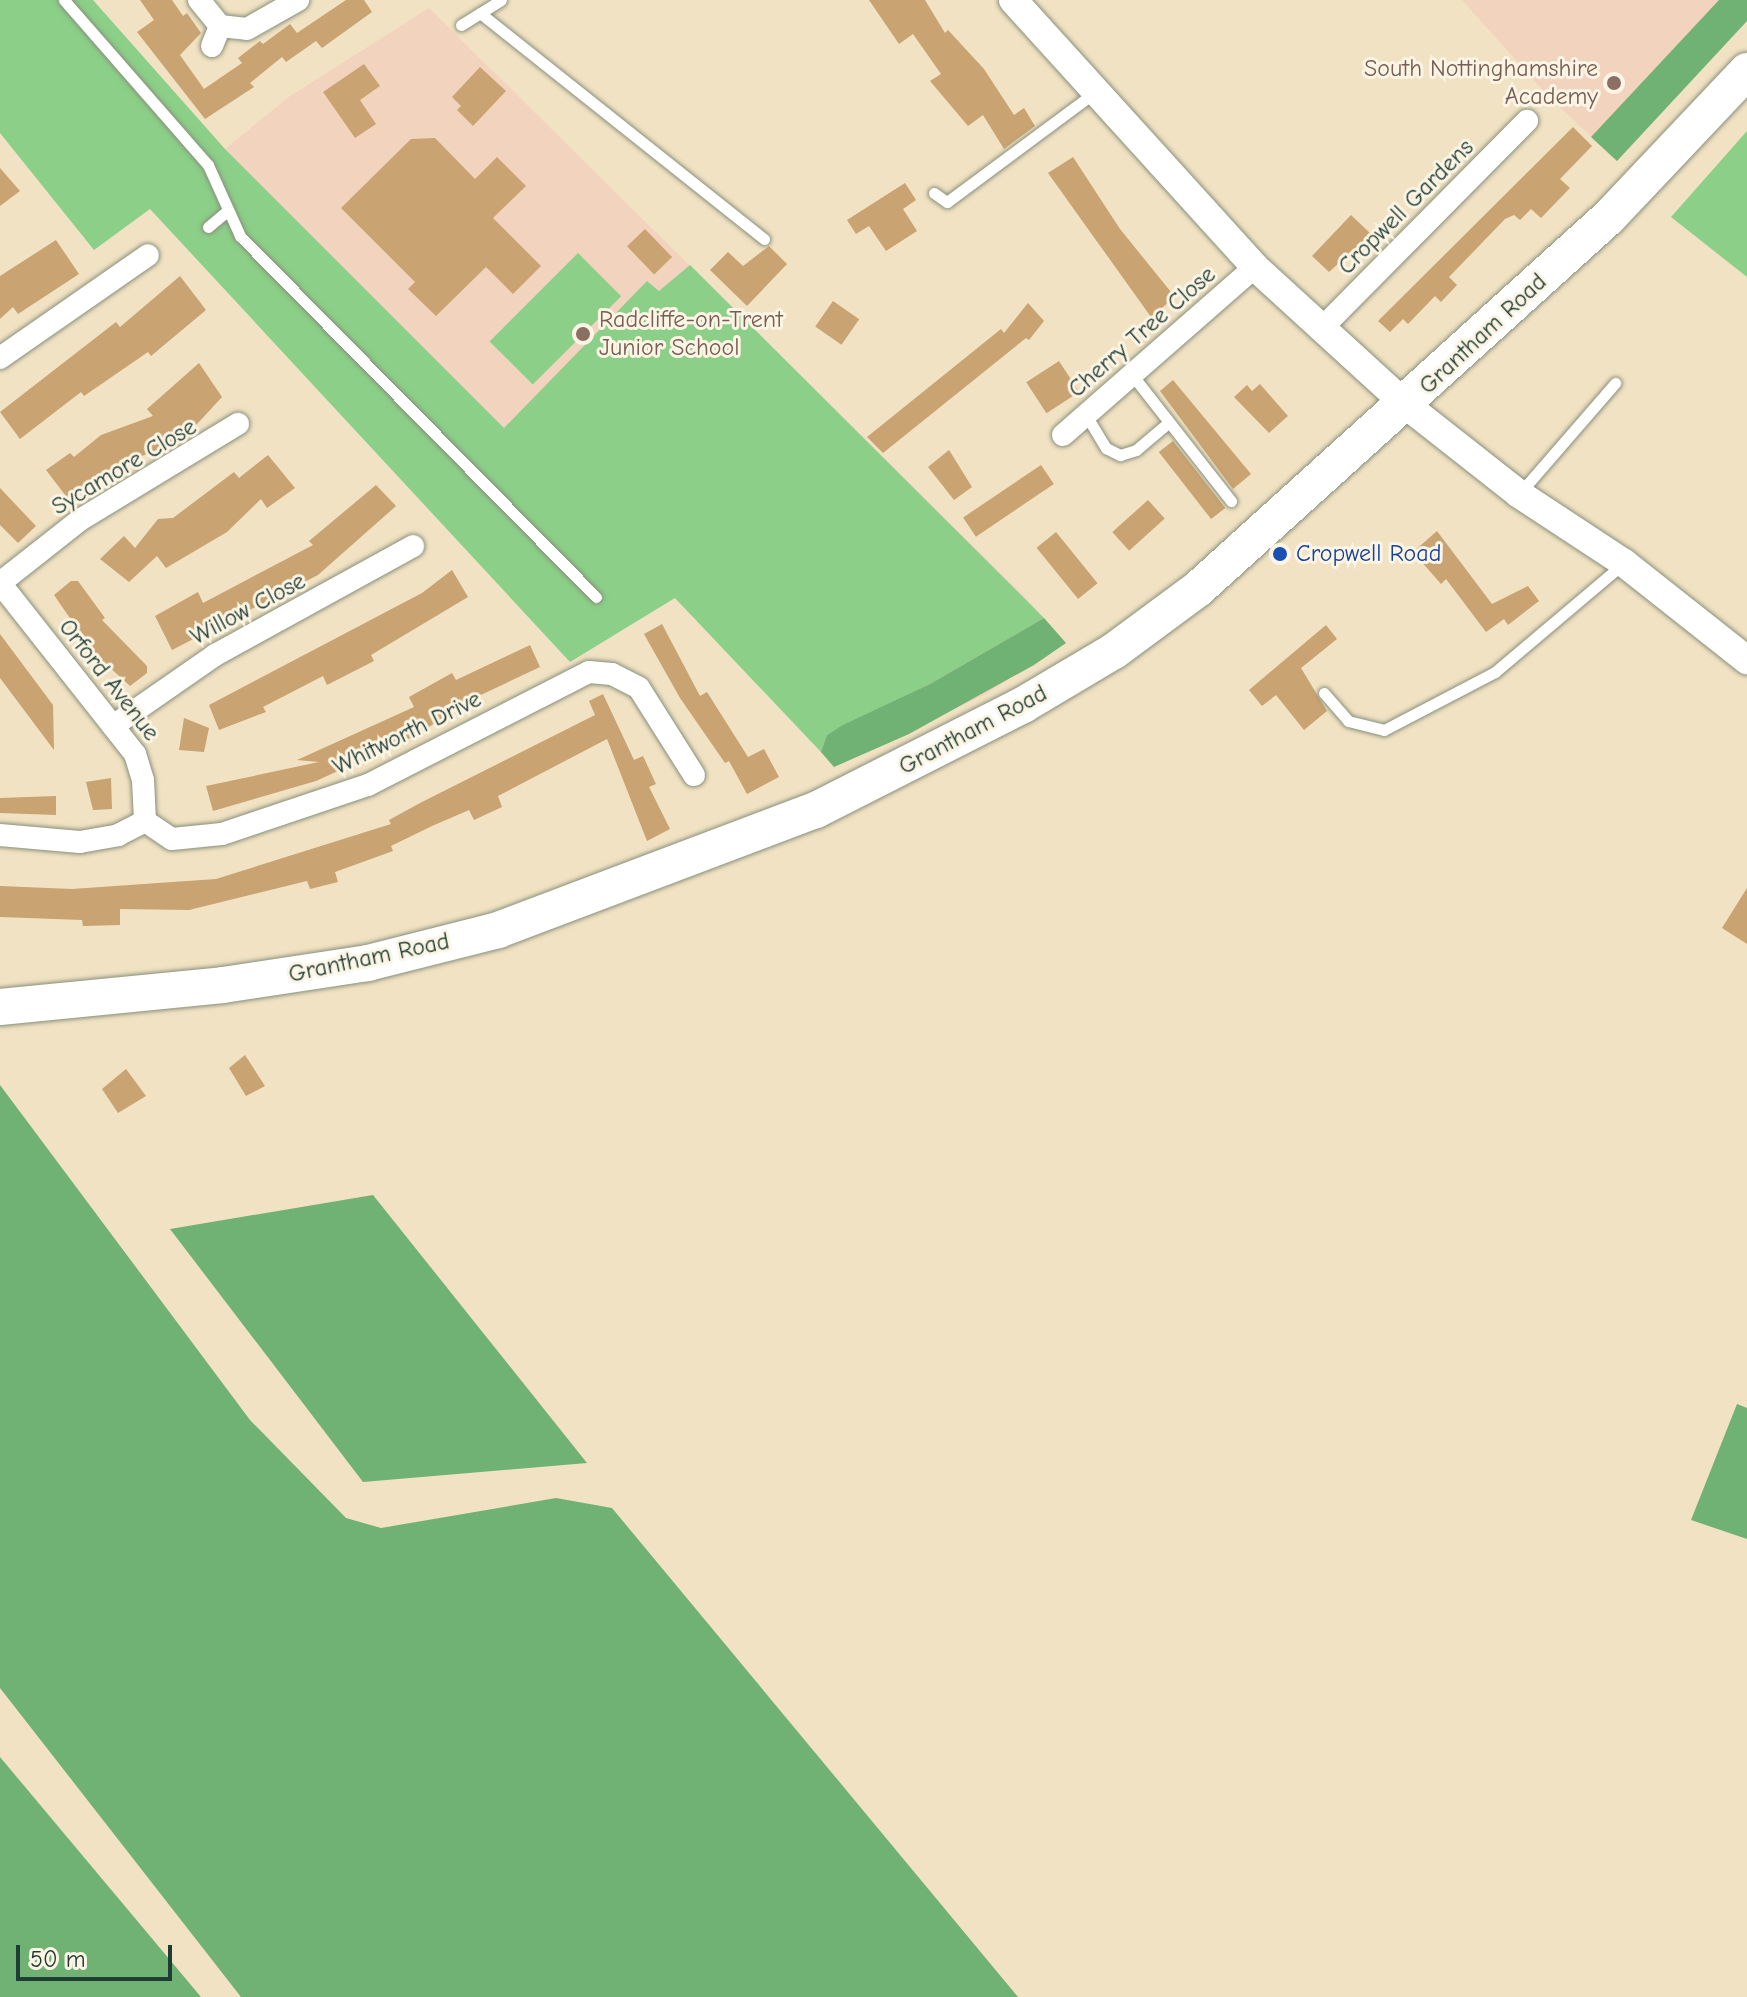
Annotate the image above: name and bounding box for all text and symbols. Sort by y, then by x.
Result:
place label: South Nottinghamshire Academy [1364,55,1598,111]
marker: South Nottinghamshire Academy [1605,74,1623,92]
street label: Cropwell Gardens [1332,133,1480,281]
street label: Cherry Tree Close [1063,260,1221,404]
street label: Grantham Road [1413,268,1553,400]
place label: Radcliffe-on-Trent Junior School [599,306,783,362]
marker: Radcliffe-on-Trent Junior School [574,325,592,343]
street label: Sycamore Close [46,413,202,521]
place label: Cropwell Road [1296,540,1441,568]
marker: Cropwell Road [1271,545,1289,563]
street label: Willow Close [186,567,310,651]
street label: Orford Avenue [53,613,165,747]
street label: Grantham Road [894,679,1052,781]
street label: Whitworth Drive [328,685,486,781]
street label: Grantham Road [286,927,452,989]
scale bar [20,1929,176,1979]
text: 50 m [30,1945,86,1973]

